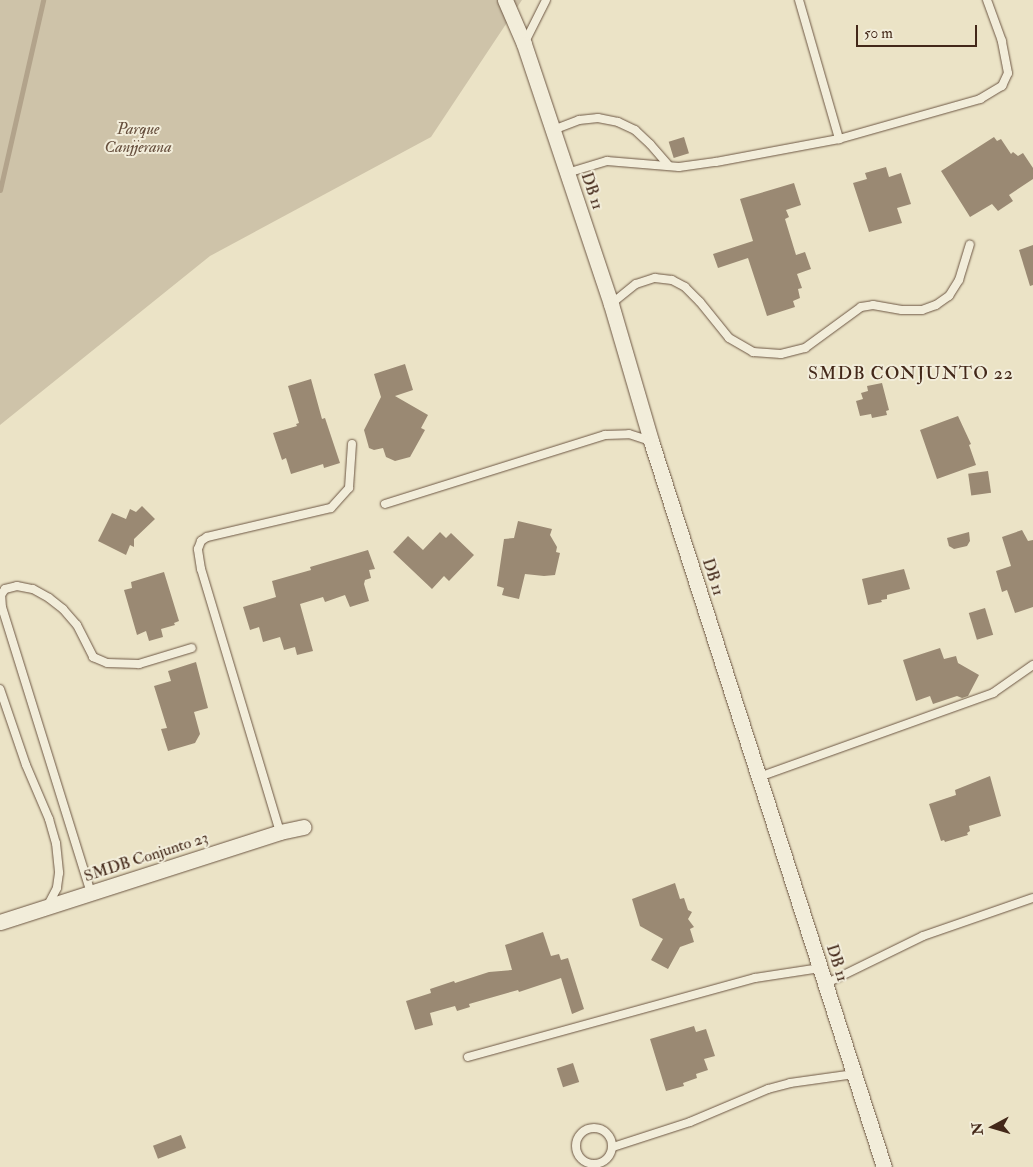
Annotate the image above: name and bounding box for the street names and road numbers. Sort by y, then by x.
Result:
street label: DB 11 [577,170,607,212]
street label: DB 11 [698,556,728,598]
street label: SMDB Conjunto 23 [82,828,210,886]
street label: DB 11 [822,942,852,984]

